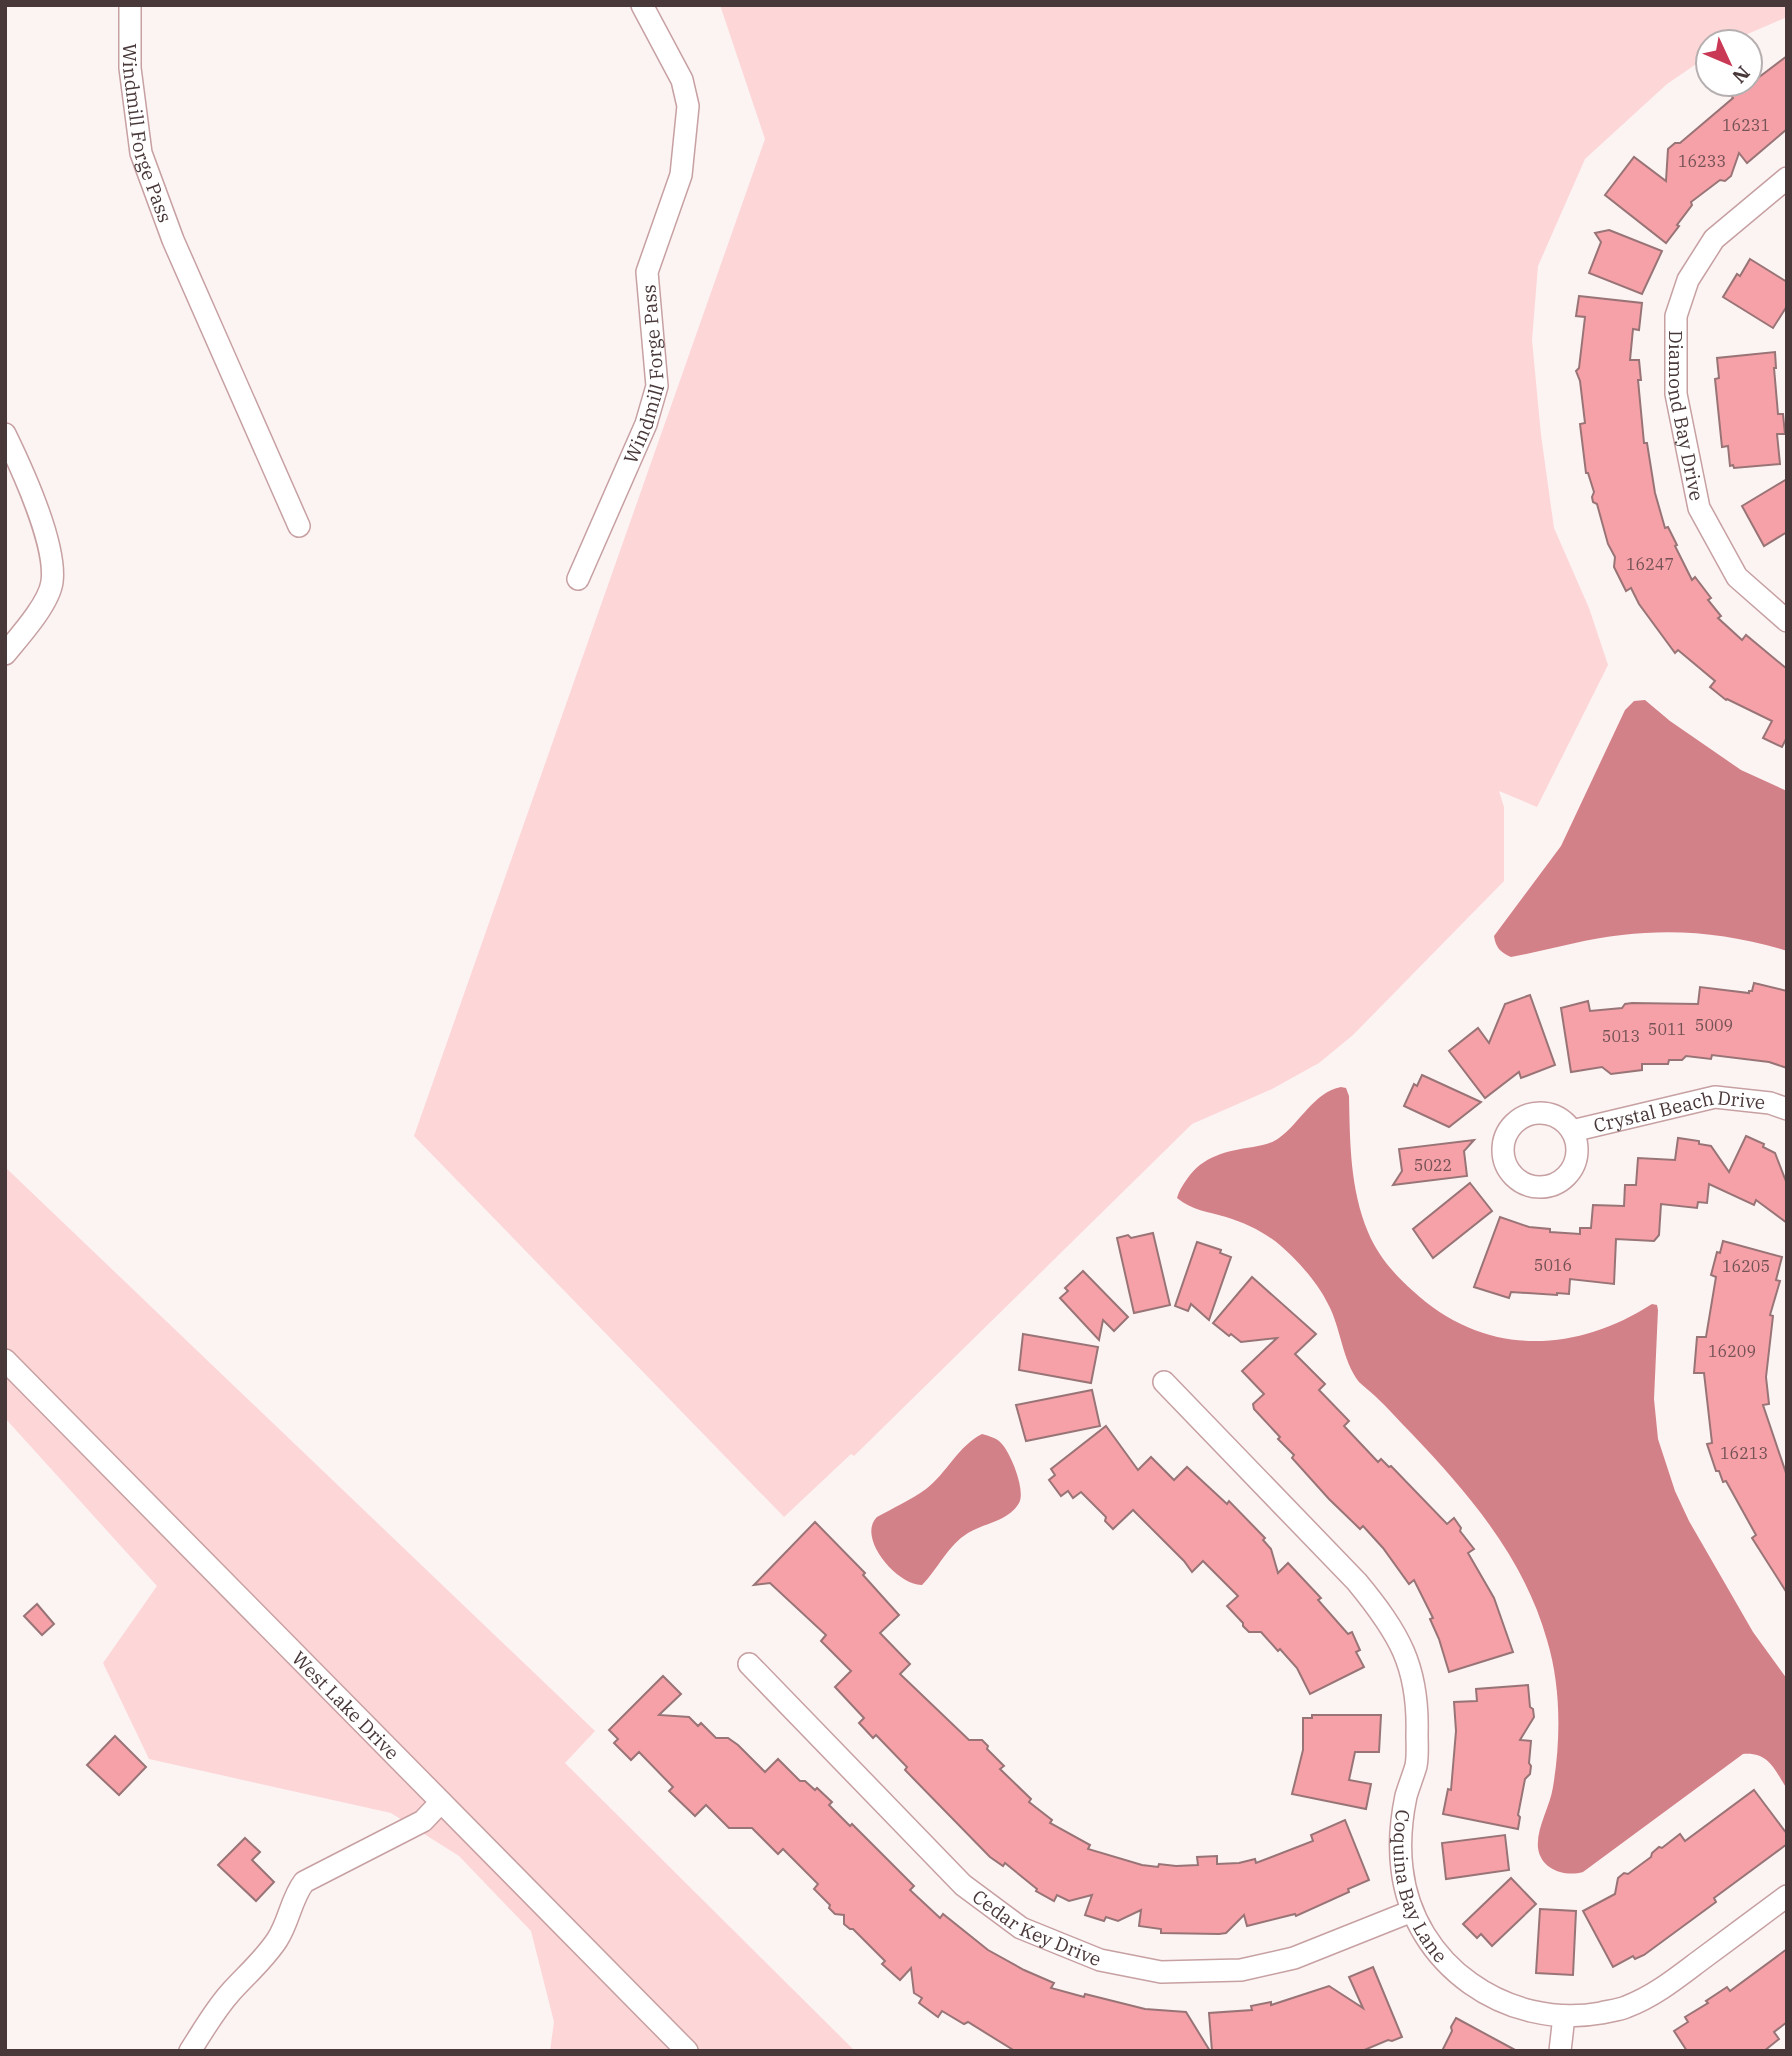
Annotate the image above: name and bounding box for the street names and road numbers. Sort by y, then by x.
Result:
street label: Windmill Forge Pass [118,43,177,226]
street label: Windmill Forge Pass [618,284,669,467]
street label: Diamond Bay Drive [1663,330,1709,503]
street label: Crystal Beach Drive [1591,1085,1767,1137]
street label: West Lake Drive [287,1646,404,1765]
street label: Coquina Bay Lane [1389,1808,1452,1967]
street label: Cedar Key Drive [968,1884,1105,1971]

